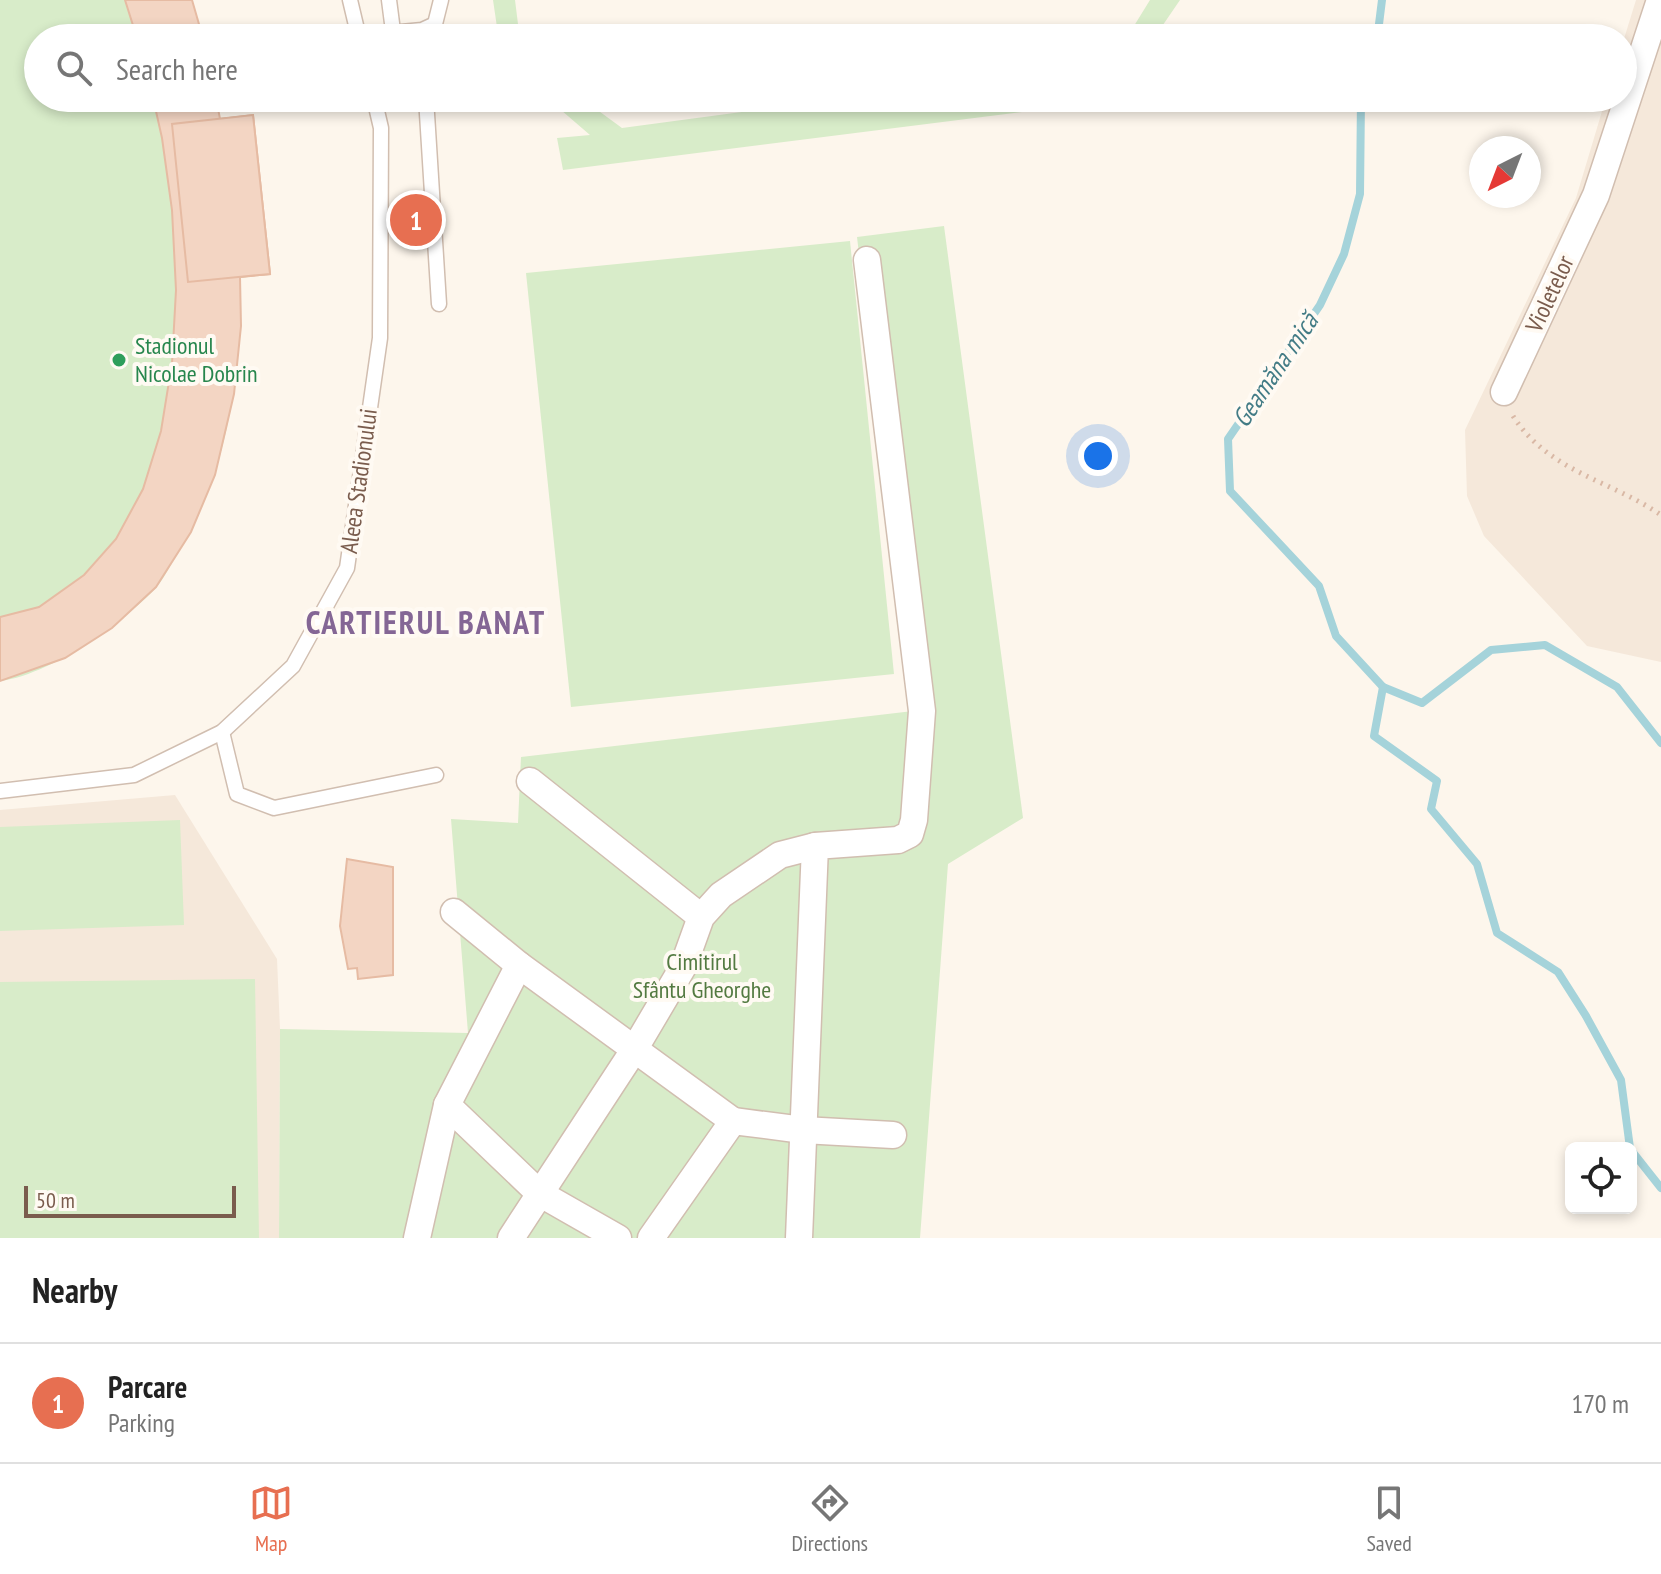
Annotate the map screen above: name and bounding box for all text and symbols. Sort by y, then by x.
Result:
search box [24,24,1637,112]
icon: search [52,46,96,90]
text: Search here [116,49,238,88]
north arrow [1469,136,1541,208]
pin: 1 [390,190,442,250]
street label: Violetelor [1518,250,1581,338]
water label: Geamăna mică [1224,303,1327,433]
place label: Stadionul Nicolae Dobrin [135,330,258,389]
marker: Stadionul Nicolae Dobrin [110,351,128,369]
street label: Aleea Stadionului [333,407,384,555]
your location [1078,436,1118,476]
district label: CARTIERUL BANAT [306,601,546,643]
park label: Cimitirul Sfântu Gheorghe [633,946,771,1005]
map controls [1565,1142,1637,1214]
button: locate [1565,1142,1637,1214]
scale bar [24,1182,236,1218]
text: 50 m [36,1186,75,1214]
text: Nearby [32,1268,117,1312]
text: Parcare [108,1367,187,1406]
text: 1 [52,1387,64,1420]
text: 170 m [1571,1387,1629,1420]
text: Parking [108,1406,175,1439]
tab: Map [249,1481,293,1557]
tab: Directions [792,1481,868,1557]
tab: Saved [1366,1481,1412,1557]

